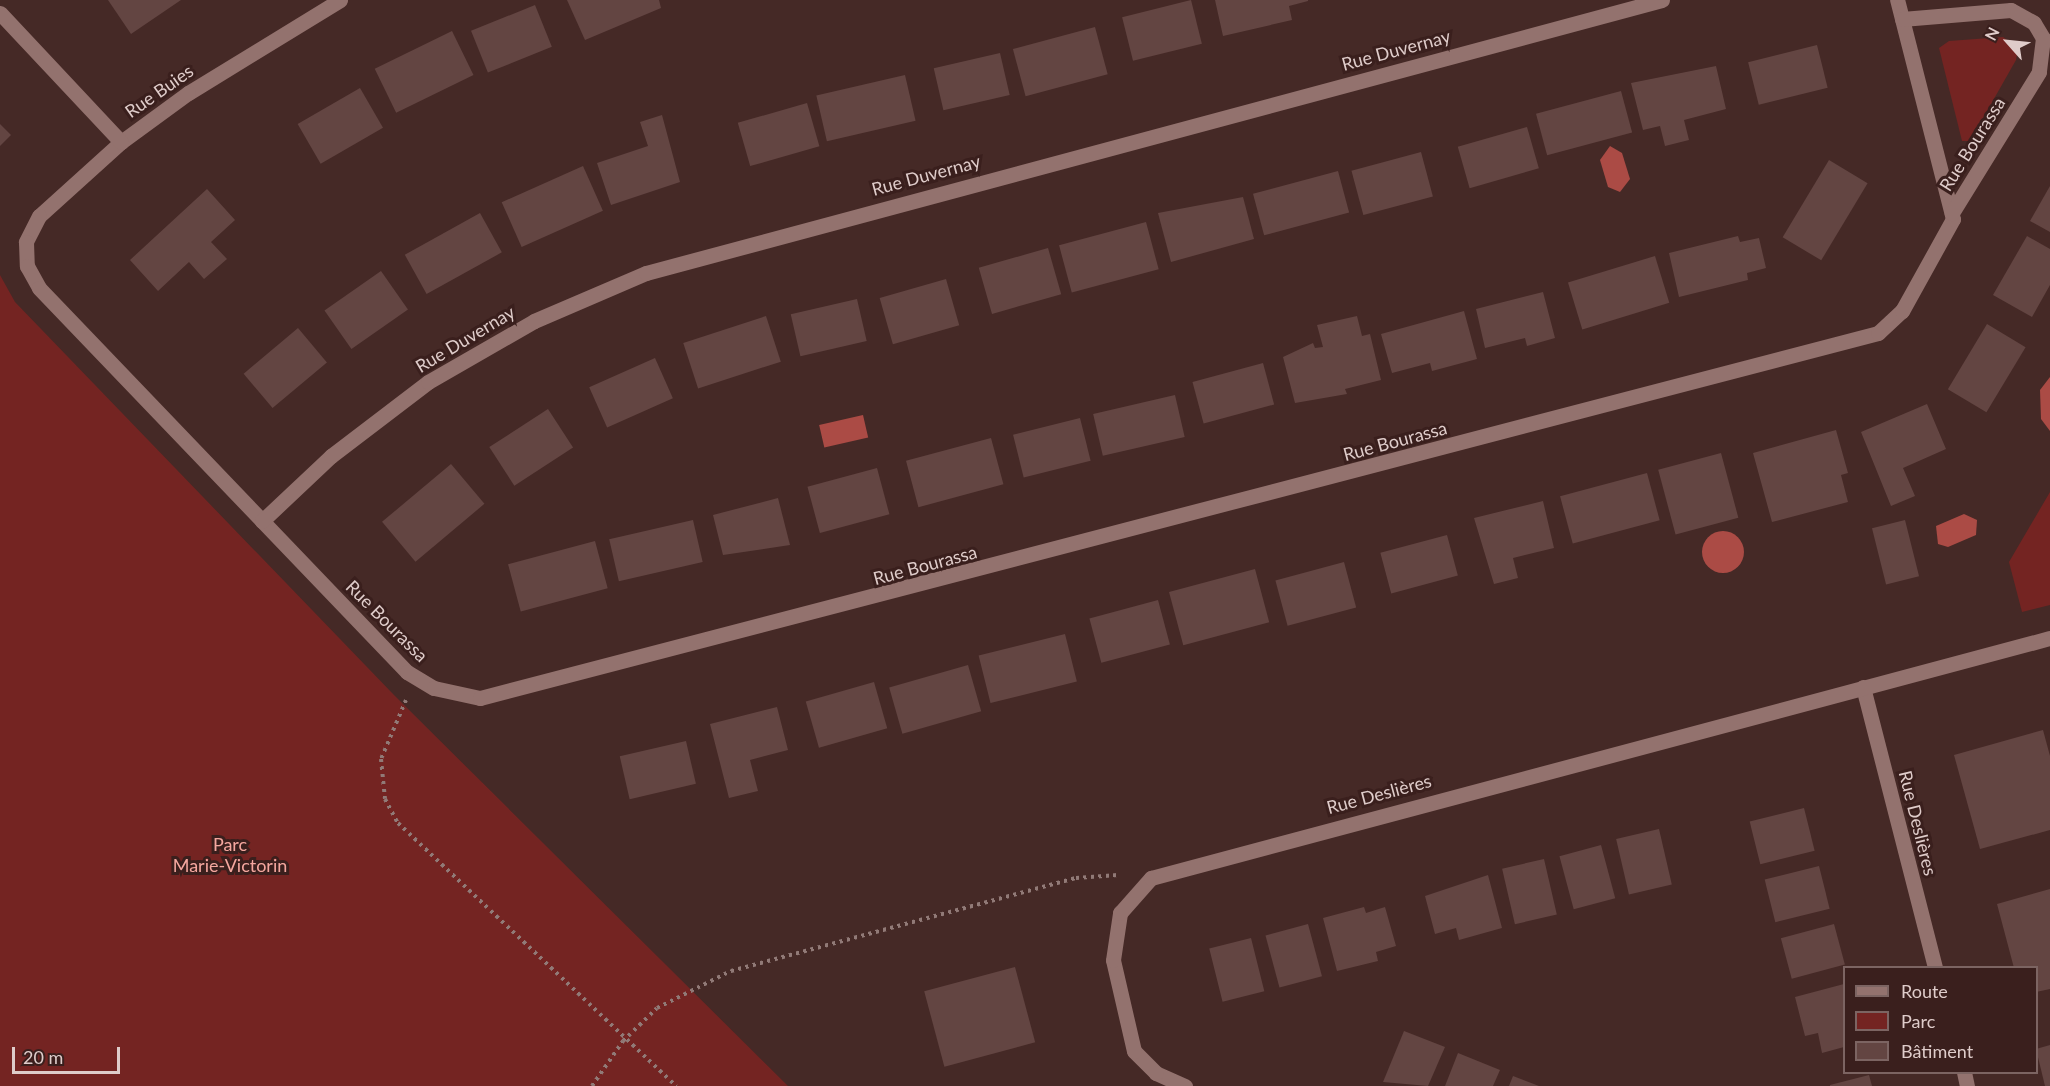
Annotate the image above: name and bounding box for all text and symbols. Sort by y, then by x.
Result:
north arrow [1978,12,2038,72]
text: N [1980,24,2003,43]
street label: Rue Duvernay [1339,25,1453,75]
street label: Rue Buies [121,60,197,122]
street label: Rue Bourassa [1935,93,2009,195]
street label: Rue Duvernay [869,150,983,200]
street label: Rue Duvernay [412,301,518,377]
street label: Rue Bourassa [1341,417,1449,465]
street label: Rue Bourassa [871,541,979,589]
street label: Rue Bourassa [342,576,432,666]
street label: Rue Deslières [1895,768,1941,878]
street label: Rue Deslières [1324,770,1434,818]
park label: Parc Marie-Victorin [173,834,287,876]
legend [1843,966,2038,1074]
text: Route [1901,980,1948,1002]
text: Parc [1901,1010,1935,1032]
scale bar [15,1035,123,1073]
text: Bâtiment [1901,1040,1973,1062]
text: 20 m [23,1046,63,1068]

